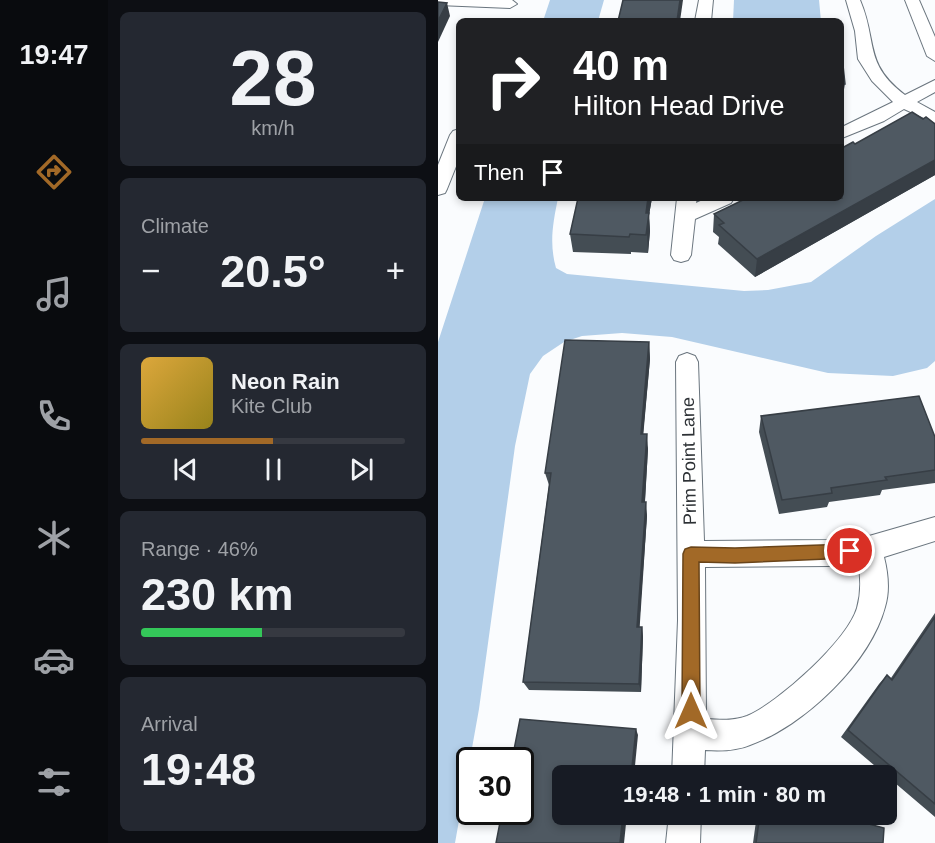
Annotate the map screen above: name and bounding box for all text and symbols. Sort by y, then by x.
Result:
text: 28 [230,34,316,122]
text: 19:47 [19,40,89,70]
icon: right [474,42,552,120]
text: 40 m [573,42,669,89]
text: Hilton Head Drive [573,91,785,121]
text: km/h [251,117,295,139]
icon: directions [33,151,75,193]
icon: arrive [536,156,569,189]
text: Then [474,160,524,185]
text: Climate [141,215,209,237]
text: 20.5° [220,246,326,297]
text: − [141,252,160,289]
text: + [386,252,405,289]
icon: music [33,273,75,315]
text: Neon Rain [231,369,340,394]
icon: phone [33,395,75,437]
text: Kite Club [231,395,312,417]
street label: Prim Point Lane [678,397,700,525]
icon: previous [169,453,202,486]
icon: pause [257,453,290,486]
icon: next [345,453,378,486]
icon: climate [33,517,75,559]
pin [824,525,875,576]
icon: arrive [833,534,866,567]
text: Range · 46% [141,538,258,560]
text: 230 km [141,569,294,620]
icon: car [33,639,75,681]
position arrow [659,679,723,743]
text: Arrival [141,713,198,735]
text: 19:48 [141,744,256,795]
speed limit sign: 30 [456,747,534,825]
icon: filters [33,761,75,803]
text: 19:48 · 1 min · 80 m [623,782,826,807]

